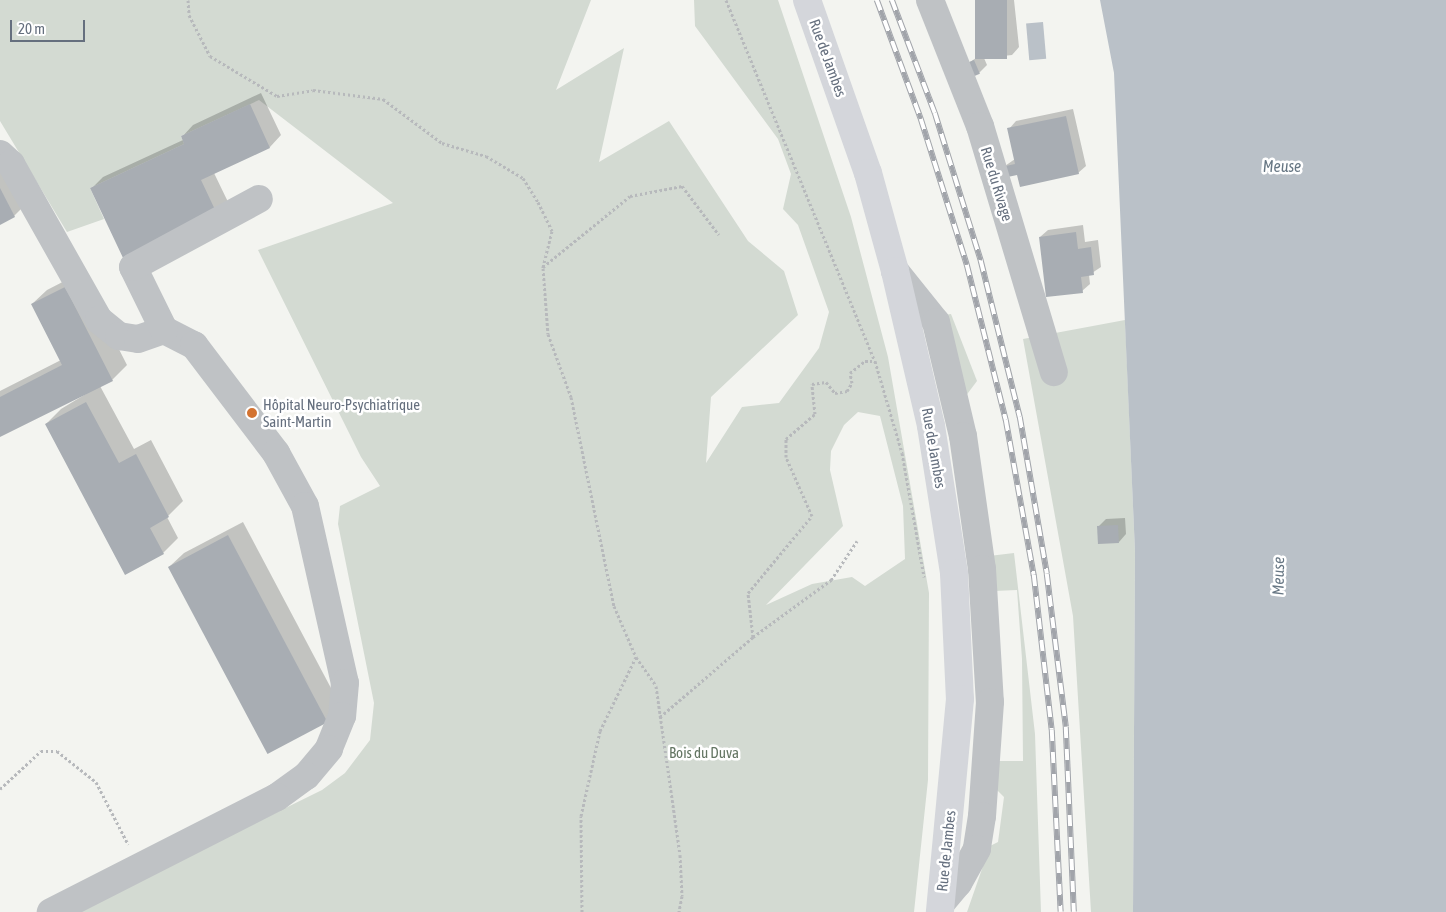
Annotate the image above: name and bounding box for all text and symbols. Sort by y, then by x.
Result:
scale bar [12,10,88,42]
street label: Rue de Jambes [806,17,850,99]
text: 20 m [18,20,45,37]
street label: Rue du Rivage [977,145,1017,223]
water label: Meuse [1263,156,1301,176]
place label: Hôpital Neuro-Psychiatrique Saint-Martin [263,395,420,430]
marker: Hôpital Neuro-Psychiatrique Saint-Martin [245,406,259,420]
street label: Rue de Jambes [918,406,950,490]
water label: Meuse [1268,557,1288,595]
park label: Bois du Duva [669,744,739,762]
street label: Rue de Jambes [933,810,959,892]

